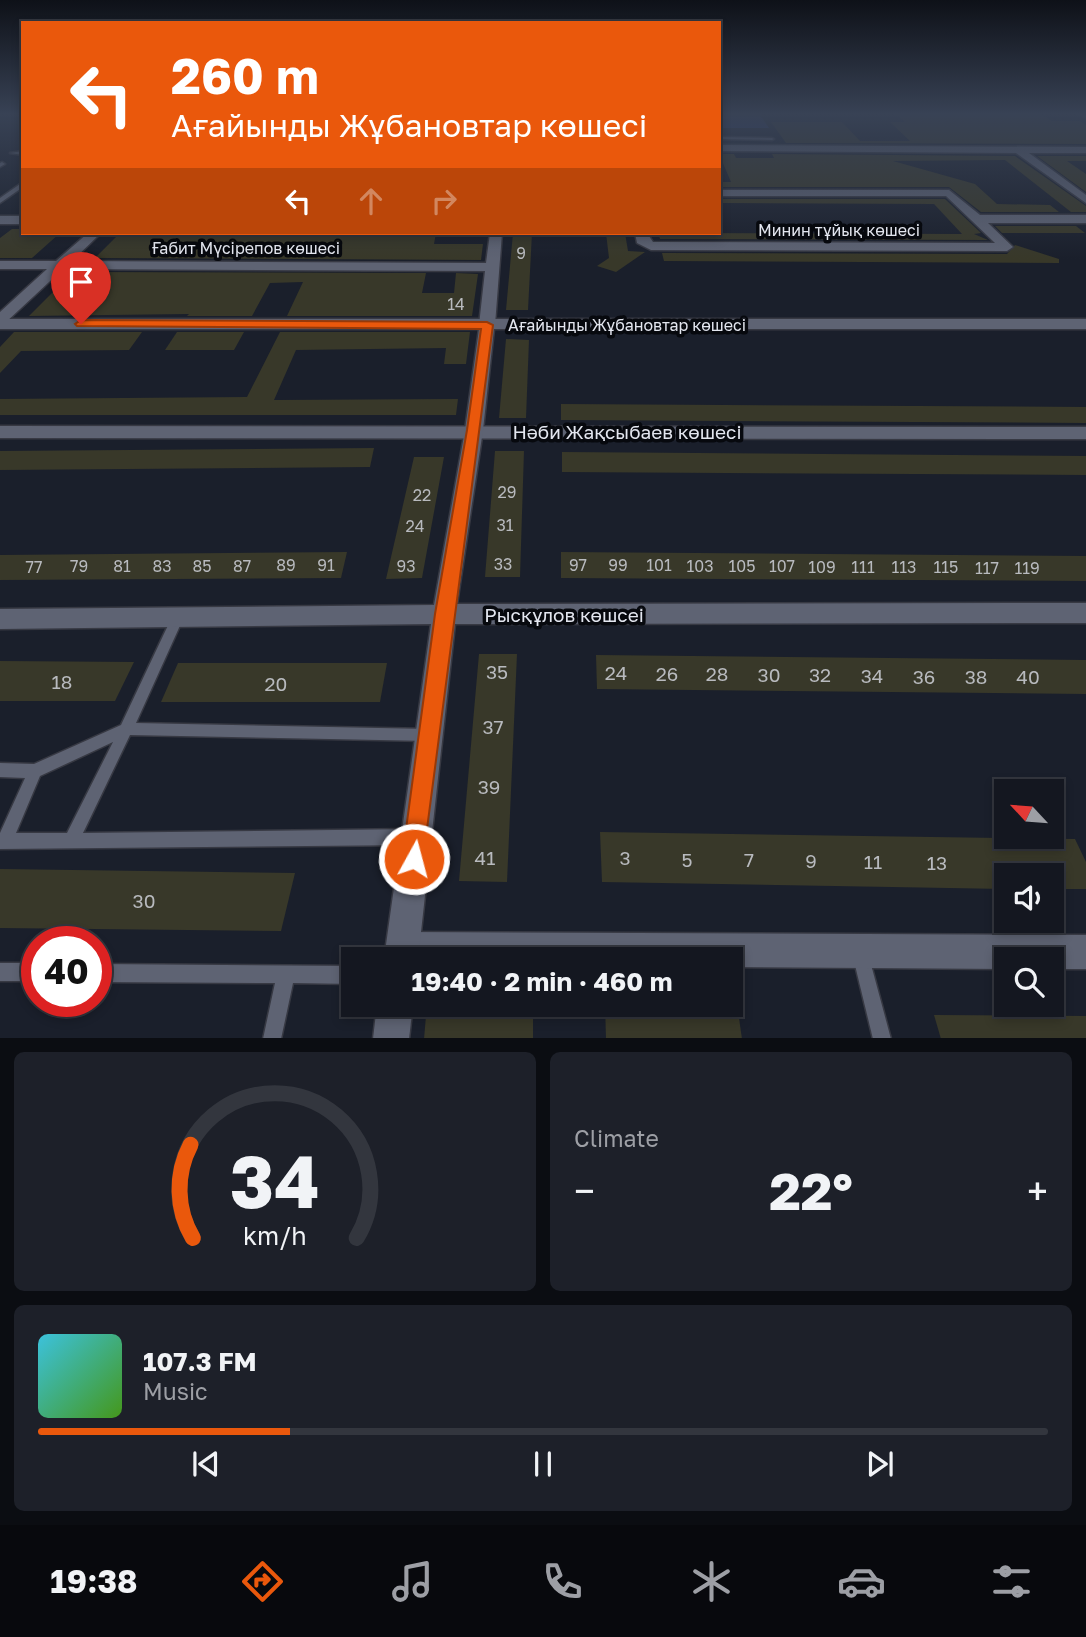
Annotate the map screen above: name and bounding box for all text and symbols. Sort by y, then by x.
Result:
text: 260 m [171,46,319,105]
icon: left [56,49,147,140]
text: Ағайынды Жұбановтар көшесі [171,106,647,144]
icon: left [279,182,317,220]
icon: ahead [352,182,390,220]
icon: right [425,182,463,220]
street label: Минин тұйық көшесі [758,220,920,240]
street label: Ғабит Мүсірепов көшесі [152,238,340,258]
house number: 9 [516,243,526,263]
pin [51,252,111,324]
icon: arrive [62,263,100,301]
house number: 14 [447,294,465,314]
street label: Ағайынды Жұбановтар көшесі [508,315,746,335]
street label: Нәби Жақсыбаев көшесі [512,420,742,443]
house number: 29 [498,482,516,502]
house number: 22 [413,485,431,505]
house number: 31 [496,515,514,535]
house number: 24 [405,516,425,536]
house number: 33 [494,554,512,574]
house number: 89 [276,555,296,575]
house number: 91 [317,555,335,575]
house number: 97 [569,555,587,575]
house number: 99 [608,555,628,575]
house number: 101 [646,555,672,575]
house number: 79 [70,556,88,576]
house number: 81 [113,556,131,576]
house number: 83 [152,556,172,576]
house number: 85 [192,556,212,576]
house number: 87 [233,556,251,576]
house number: 93 [396,556,416,576]
house number: 103 [686,556,714,576]
house number: 105 [729,556,755,576]
house number: 107 [769,556,795,576]
house number: 77 [26,557,42,577]
house number: 109 [808,557,836,577]
house number: 111 [851,557,875,577]
house number: 113 [892,557,916,577]
house number: 115 [934,557,958,577]
house number: 117 [975,558,999,578]
house number: 119 [1014,558,1040,578]
street label: Рысқұлов көшсеі [484,603,644,626]
house number: 35 [486,660,508,683]
house number: 24 [605,661,627,684]
house number: 26 [656,662,678,685]
house number: 28 [706,662,728,685]
house number: 30 [758,663,780,686]
house number: 32 [809,663,831,686]
house number: 34 [861,664,883,687]
house number: 36 [913,665,935,688]
house number: 38 [965,665,987,688]
house number: 40 [1016,665,1040,688]
house number: 18 [52,670,72,693]
house number: 20 [265,672,287,695]
house number: 37 [482,715,504,738]
house number: 39 [478,775,500,798]
north arrow [994,779,1064,849]
map controls [994,779,1064,1017]
position arrow [377,822,451,896]
house number: 41 [475,846,495,869]
house number: 3 [619,846,631,869]
house number: 5 [681,848,693,871]
house number: 7 [744,848,754,871]
house number: 9 [805,849,817,872]
house number: 11 [864,850,882,873]
house number: 13 [927,851,947,874]
button: sound [994,863,1064,933]
house number: 30 [133,889,155,912]
speed limit sign: 40 [21,926,112,1017]
button: search [994,947,1064,1017]
text: 19:40 · 2 min · 460 m [412,966,672,997]
text: Climate [574,1124,659,1152]
text: 34 [230,1137,320,1224]
text: 22° [769,1159,853,1221]
text: − [574,1168,595,1213]
text: + [1027,1168,1048,1213]
text: km/h [243,1219,307,1250]
text: 107.3 FM [143,1346,257,1377]
text: Music [143,1377,208,1405]
icon: previous [187,1445,225,1483]
icon: pause [524,1445,562,1483]
icon: next [861,1445,899,1483]
icon: directions [238,1557,287,1606]
icon: music [388,1557,437,1606]
icon: phone [538,1557,587,1606]
icon: climate [687,1557,736,1606]
icon: car [837,1557,886,1606]
icon: filters [987,1557,1036,1606]
text: 19:38 [50,1562,137,1600]

